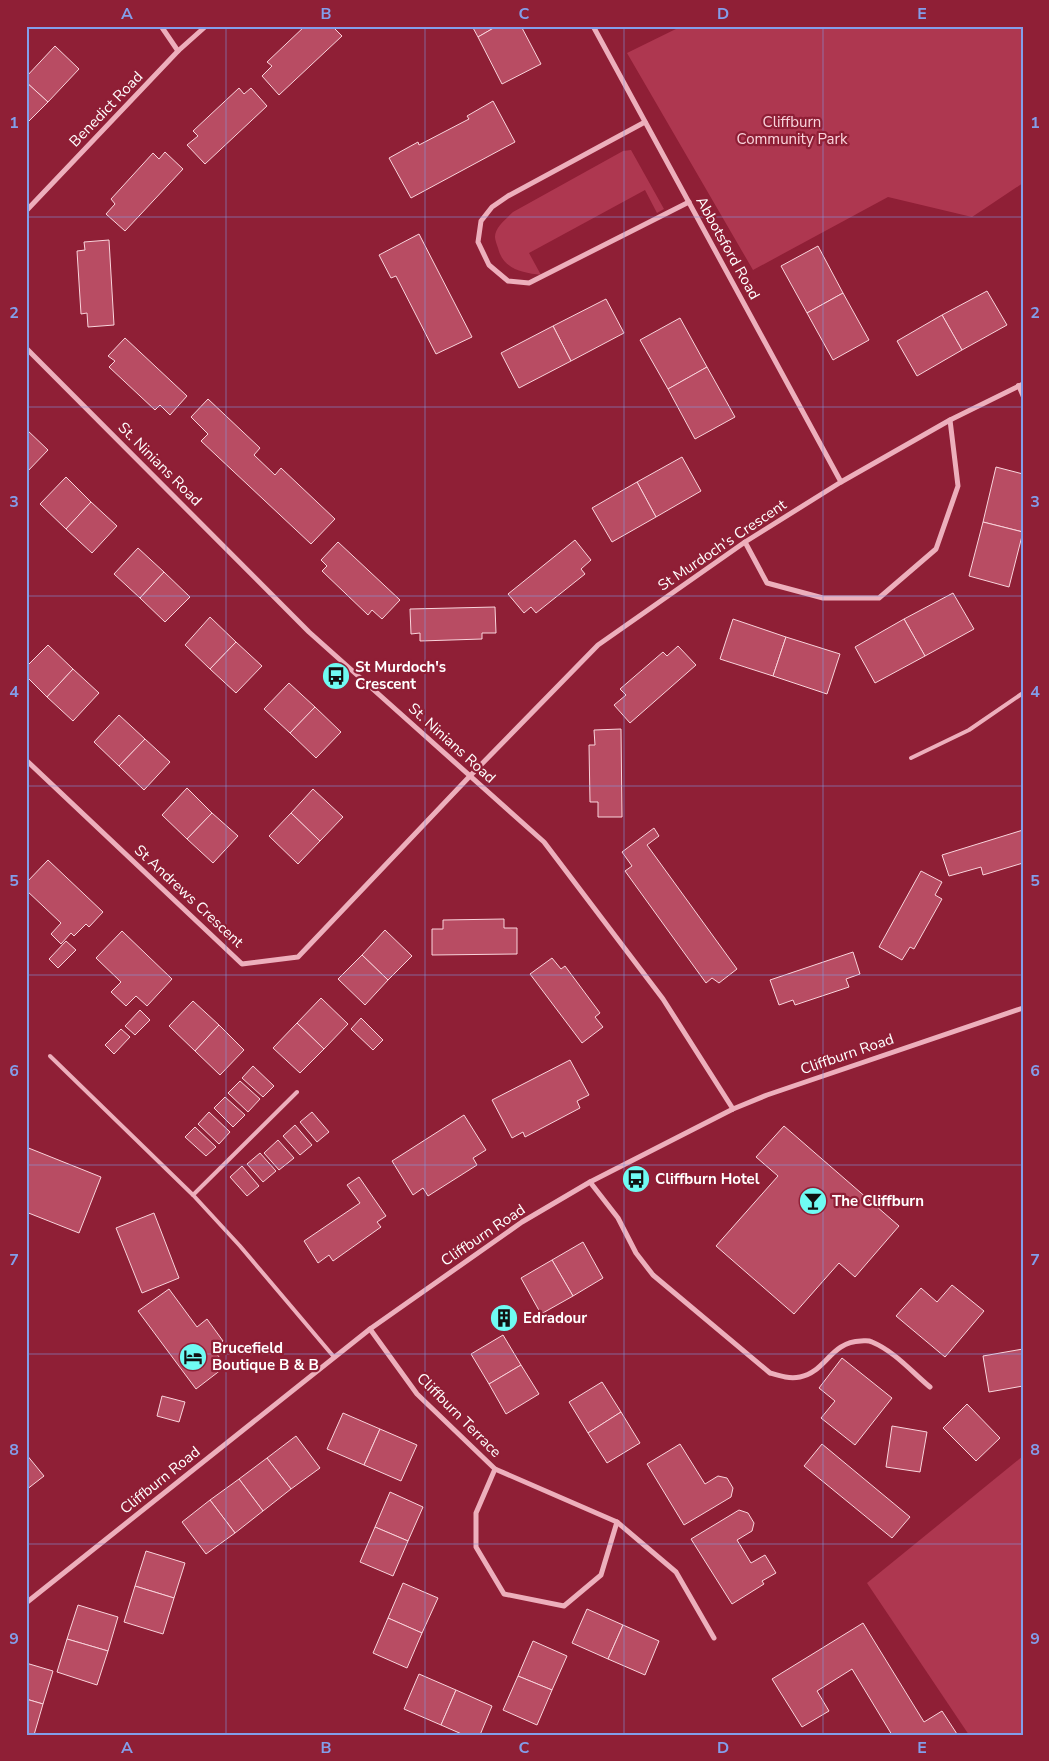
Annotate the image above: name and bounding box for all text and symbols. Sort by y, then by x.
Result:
text: A [121,3,133,25]
text: B [320,3,332,25]
text: C [519,3,530,25]
text: D [717,3,729,25]
text: E [917,3,927,25]
street label: Benedict Road [65,67,147,151]
text: 1 [9,112,19,134]
park label: Cliffburn Community Park [737,112,848,149]
text: 1 [1030,112,1040,134]
street label: Abbotsford Road [691,193,765,303]
text: 2 [9,302,19,324]
text: 2 [1030,302,1040,324]
street label: St. Ninians Road [114,418,206,510]
text: 3 [9,491,19,513]
text: 3 [1030,491,1040,513]
street label: St Murdoch's Crescent [654,494,791,595]
place label: St Murdoch's Crescent [355,657,446,694]
bus stop icon: St Murdoch's Crescent [321,661,351,691]
text: 4 [9,681,19,703]
text: 4 [1030,681,1040,703]
street label: St. Ninians Road [404,698,500,788]
street label: St Andrews Crescent [130,840,248,952]
text: 5 [9,870,19,892]
text: 5 [1030,870,1040,892]
street label: Cliffburn Road [798,1029,896,1079]
text: 6 [9,1060,19,1082]
text: 6 [1030,1060,1040,1082]
bus stop icon: Cliffburn Hotel [621,1164,651,1194]
place label: Cliffburn Hotel [655,1169,760,1189]
bar icon: The Cliffburn [798,1186,828,1216]
place label: The Cliffburn [832,1191,924,1211]
street label: Cliffburn Road [437,1199,529,1271]
text: 7 [9,1249,19,1271]
text: 7 [1030,1249,1040,1271]
building icon: Edradour [489,1303,519,1333]
place label: Edradour [523,1308,587,1328]
place label: Brucefield Boutique B & B [212,1338,319,1375]
hotel icon: Brucefield Boutique B & B [178,1342,208,1372]
street label: Cliffburn Terrace [412,1368,506,1462]
text: 8 [9,1439,19,1461]
text: 8 [1030,1439,1040,1461]
street label: Cliffburn Road [116,1442,204,1518]
text: 9 [9,1628,19,1650]
text: 9 [1030,1628,1040,1650]
text: A [121,1737,133,1759]
text: B [320,1737,332,1759]
text: C [519,1737,530,1759]
text: D [717,1737,729,1759]
text: E [917,1737,927,1759]

